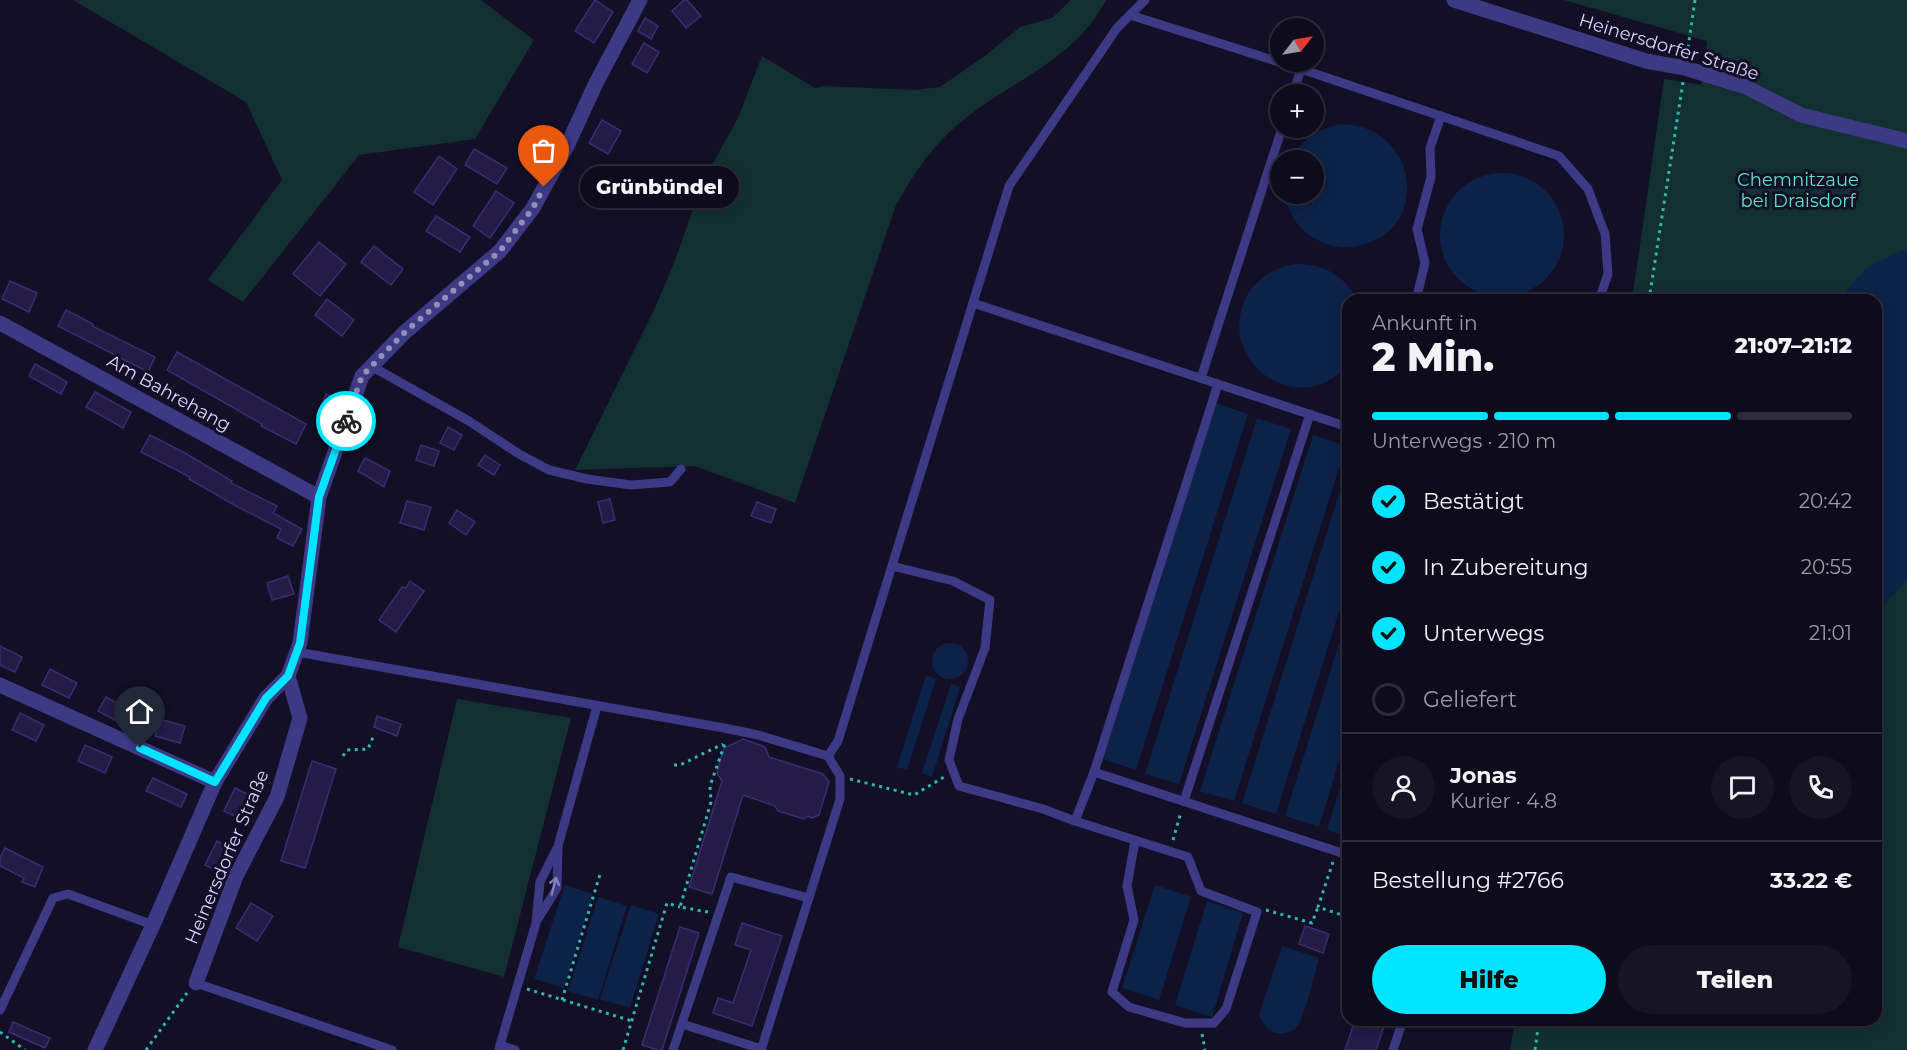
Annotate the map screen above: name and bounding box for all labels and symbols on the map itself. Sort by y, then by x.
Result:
street label: Heinersdorfer Straße [1576,9,1762,85]
north arrow [1270,18,1324,72]
pin [518,125,569,187]
callout: Grünbündel [580,166,739,208]
park label: Chemnitzaue bei Draisdorf [1737,169,1859,212]
street label: Am Bahrehang [103,350,235,436]
courier [316,391,376,451]
pin [114,686,165,748]
street label: Heinersdorfer Straße [180,766,274,947]
one-way arrow [550,877,561,896]

